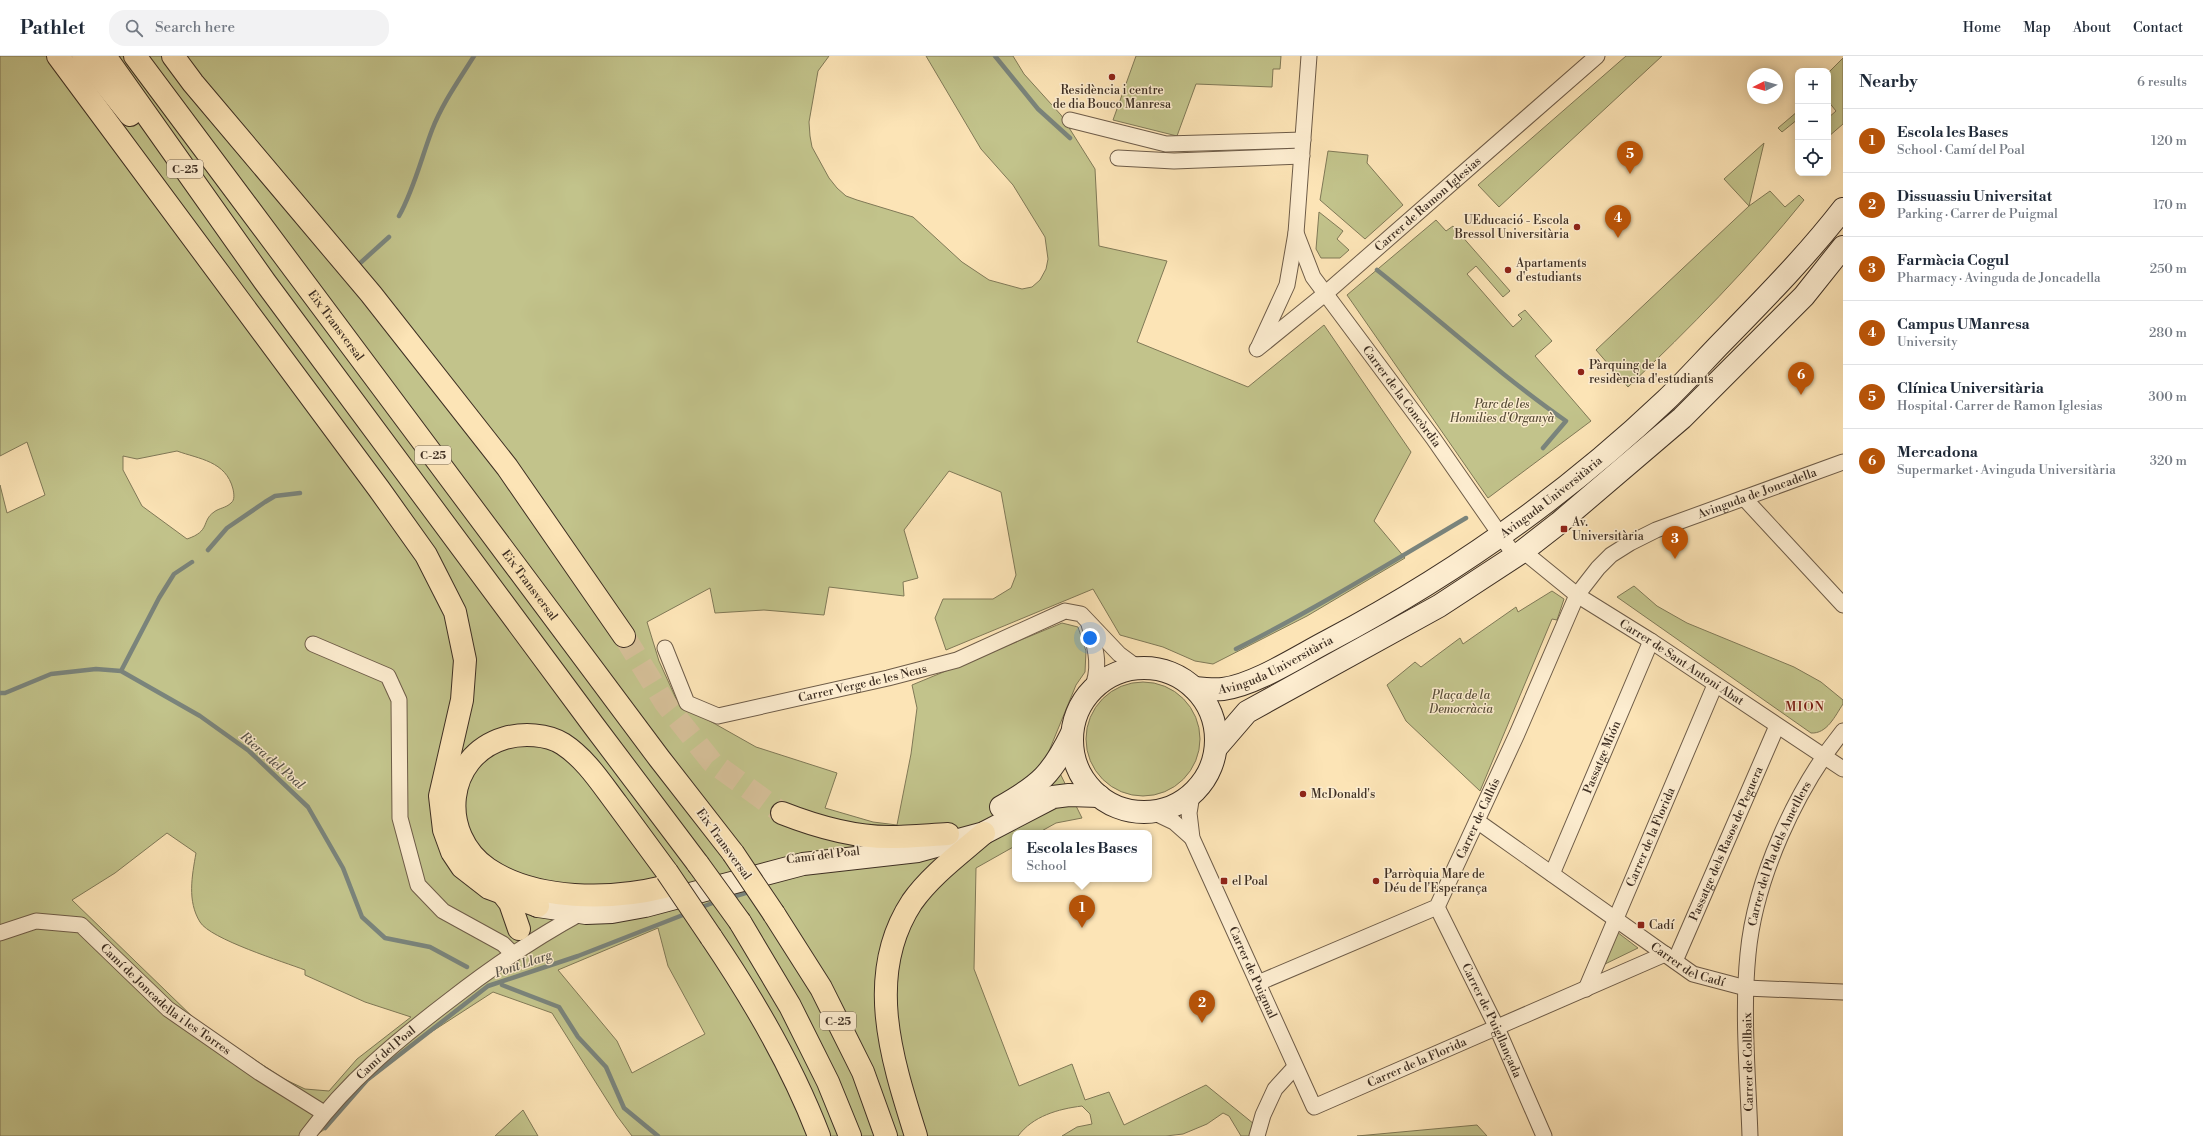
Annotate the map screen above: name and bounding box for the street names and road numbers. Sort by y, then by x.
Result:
street label: Carrer de Ramon Iglesias [1372,154,1484,255]
road number: C-25 [167,160,203,178]
street label: Eix Transversal [304,287,367,364]
street label: Carrer de la Concòrdia [1359,343,1445,451]
road number: C-25 [415,446,451,464]
street label: Avinguda Universitària [1497,453,1606,542]
street label: Avinguda de Joncadella [1694,465,1820,523]
street label: Eix Transversal [498,547,561,624]
street label: Carrer de Sant Antoni Abat [1616,616,1747,709]
street label: Avinguda Universitària [1217,632,1337,698]
street label: Carrer Verge de les Neus [797,661,929,706]
street label: Passatge Mión [1580,719,1624,796]
street label: Passatge dels Rasos de Peguera [1686,763,1767,923]
street label: Carrer de Callús [1453,776,1504,862]
street label: Carrer del Pla dels Ametllers [1745,779,1815,928]
street label: Carrer de la Florida [1623,784,1679,889]
street label: Eix Transversal [693,806,755,883]
street label: Camí del Poal [785,843,861,867]
street label: Carrer de Puigmal [1225,924,1280,1021]
street label: Carrer del Cadí [1648,939,1727,990]
street label: Camí de Joncadella i les Torres [97,941,234,1058]
street label: Carrer de Puigllançada [1458,961,1525,1081]
street label: Carrer de Collbaix [1740,1011,1757,1112]
road number: C-25 [820,1012,856,1030]
street label: Camí del Poal [353,1023,419,1083]
street label: Carrer de la Florida [1365,1034,1470,1091]

